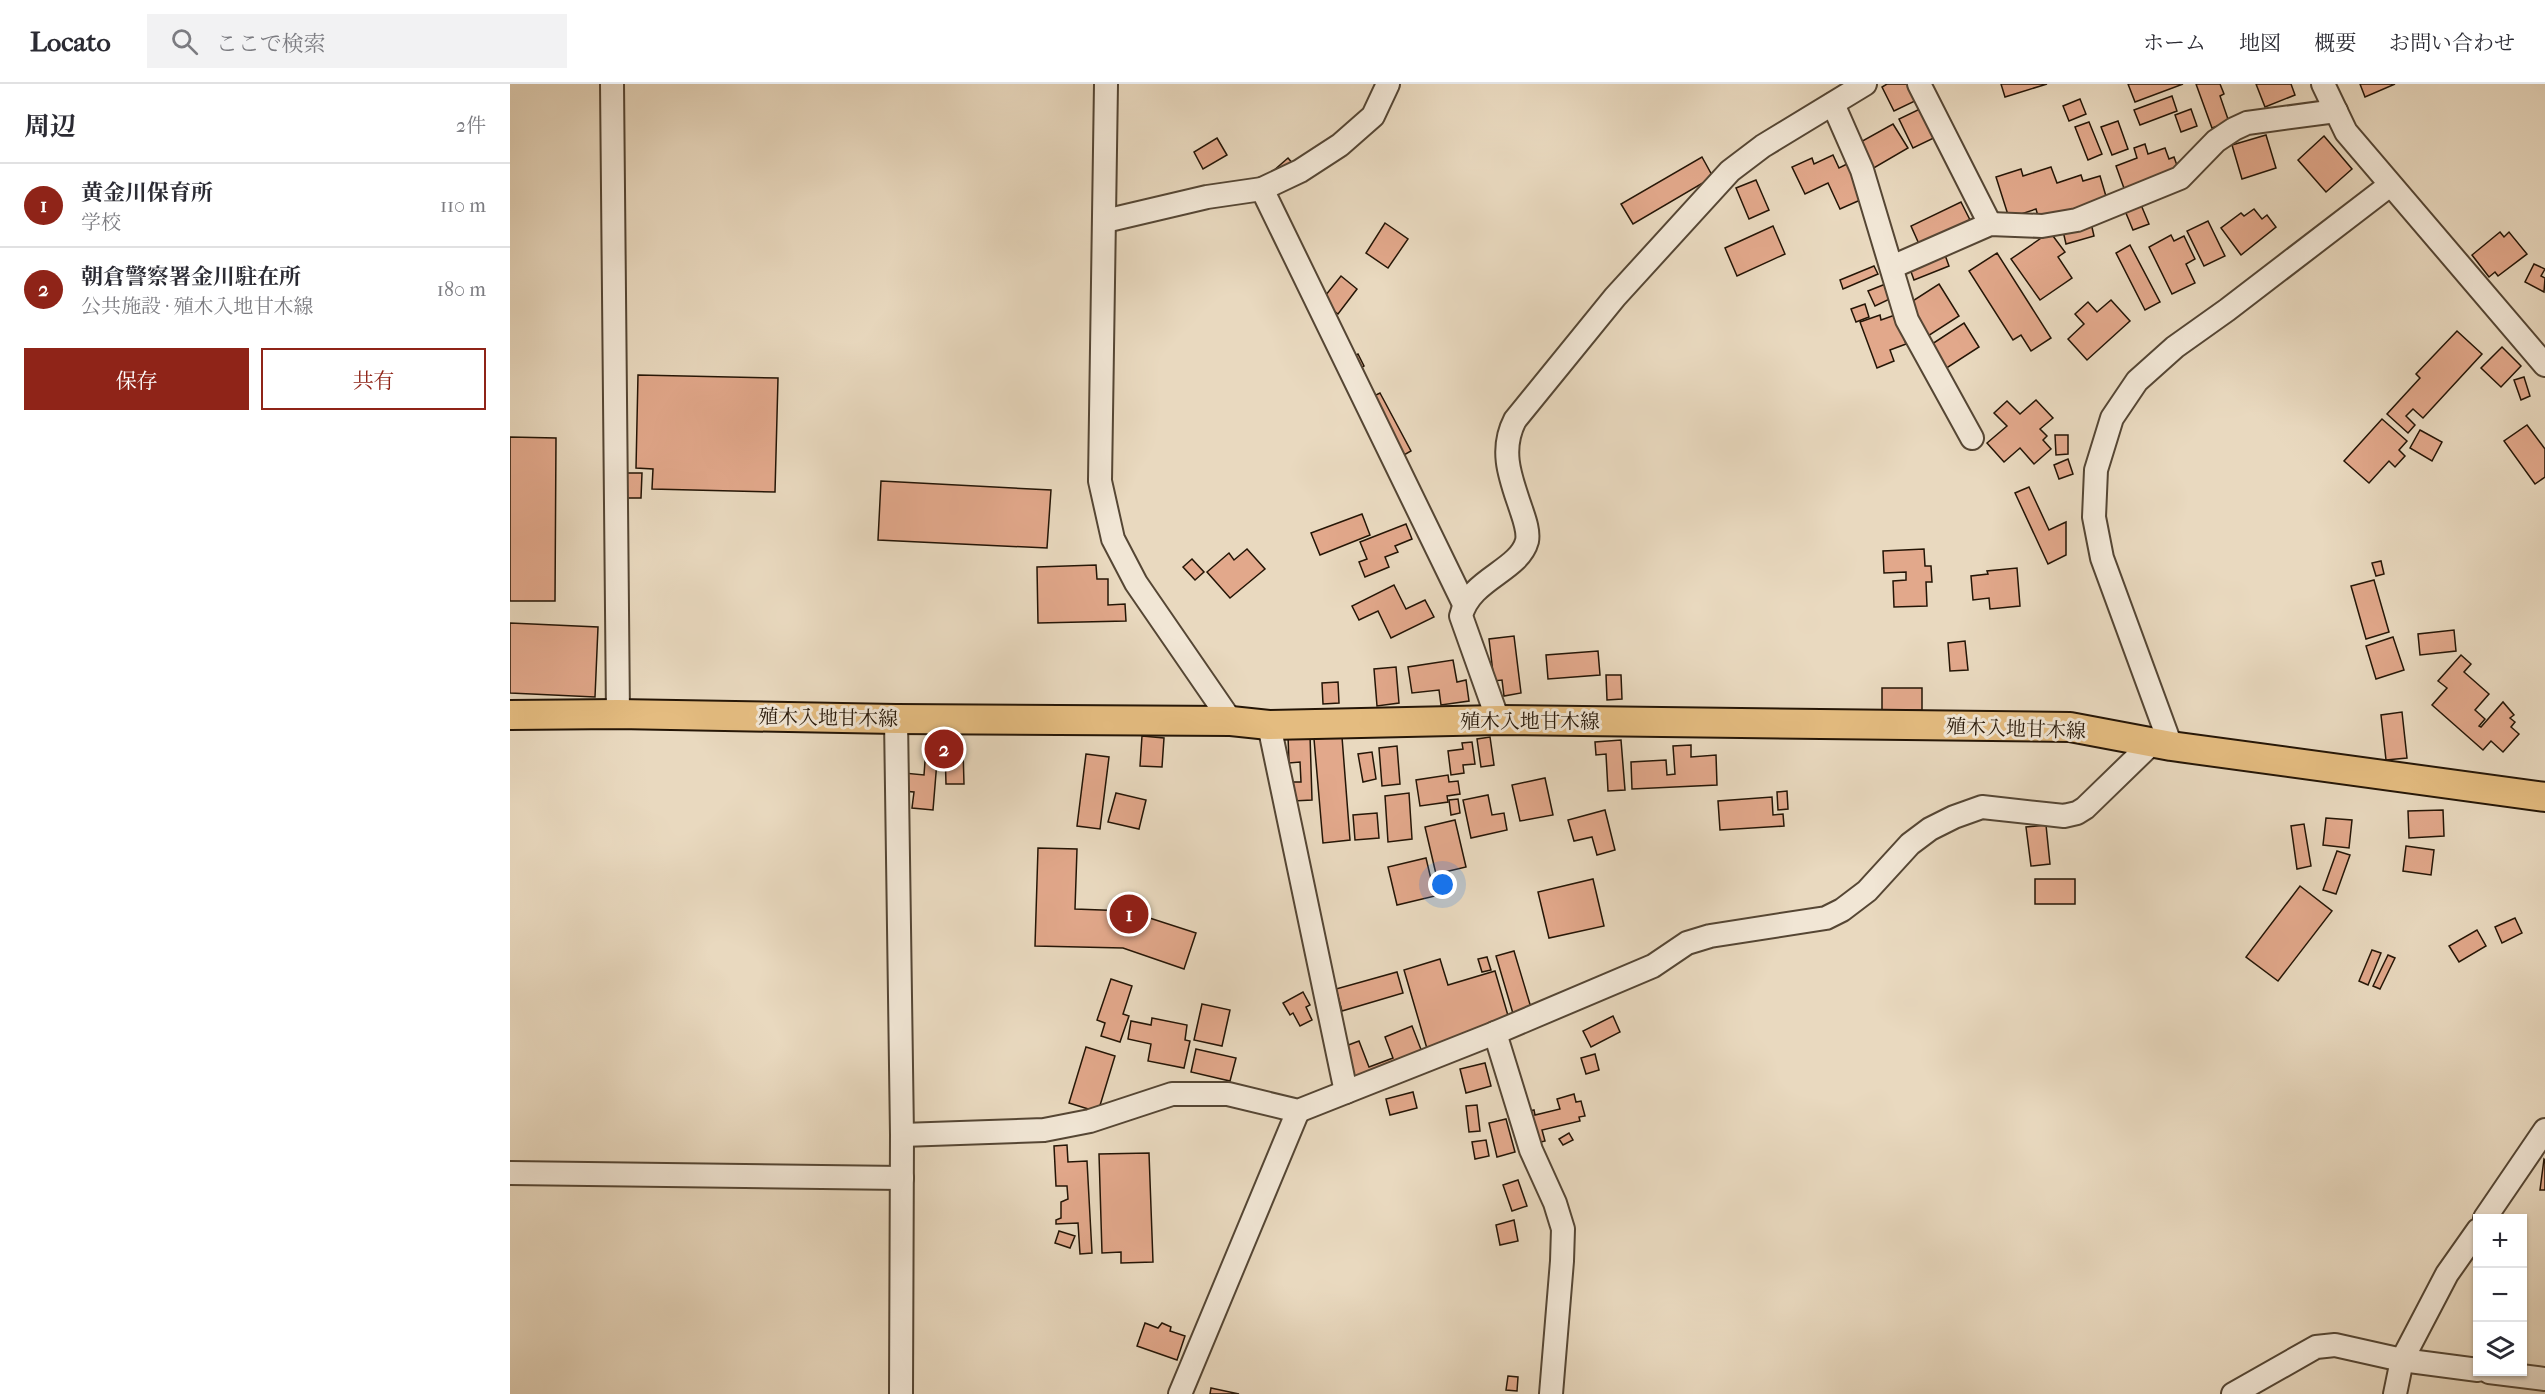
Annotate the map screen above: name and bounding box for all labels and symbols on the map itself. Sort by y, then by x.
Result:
street label: 殖木入地甘木線 [758,705,898,731]
street label: 殖木入地甘木線 [1460,710,1600,733]
street label: 殖木入地甘木線 [1946,715,2086,743]
pin: 2 [924,726,964,772]
your location [1428,870,1457,899]
pin: 1 [1110,892,1148,936]

